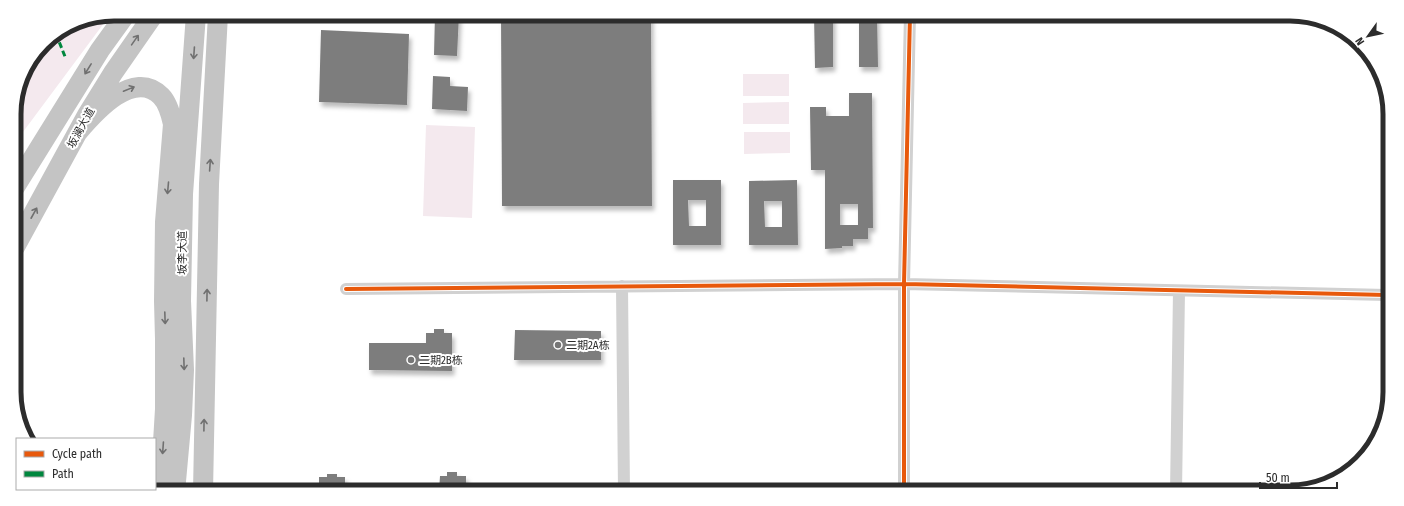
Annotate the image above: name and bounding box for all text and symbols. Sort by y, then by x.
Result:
north arrow [1348,16,1388,56]
one-way arrow [131,35,139,46]
text: N [1353,35,1367,47]
one-way arrow [191,46,198,59]
one-way arrow [84,63,92,74]
one-way arrow [122,85,134,93]
street label: 坂澜大道 [65,106,97,150]
one-way arrow [207,159,214,172]
one-way arrow [164,181,172,194]
one-way arrow [31,207,38,219]
street label: 坂李大道 [176,231,189,275]
one-way arrow [203,289,211,302]
one-way arrow [161,311,168,324]
place label: 二期2A栋 [566,339,610,352]
marker: 二期2A栋 [553,340,563,350]
place label: 二期2B栋 [419,354,463,367]
marker: 二期2B栋 [406,355,416,365]
one-way arrow [180,357,187,370]
one-way arrow [201,419,208,432]
legend [16,438,156,490]
one-way arrow [160,441,167,454]
text: Cycle path [52,447,102,461]
scale bar [1260,464,1337,490]
text: Path [52,467,74,481]
text: 50 m [1266,471,1290,485]

